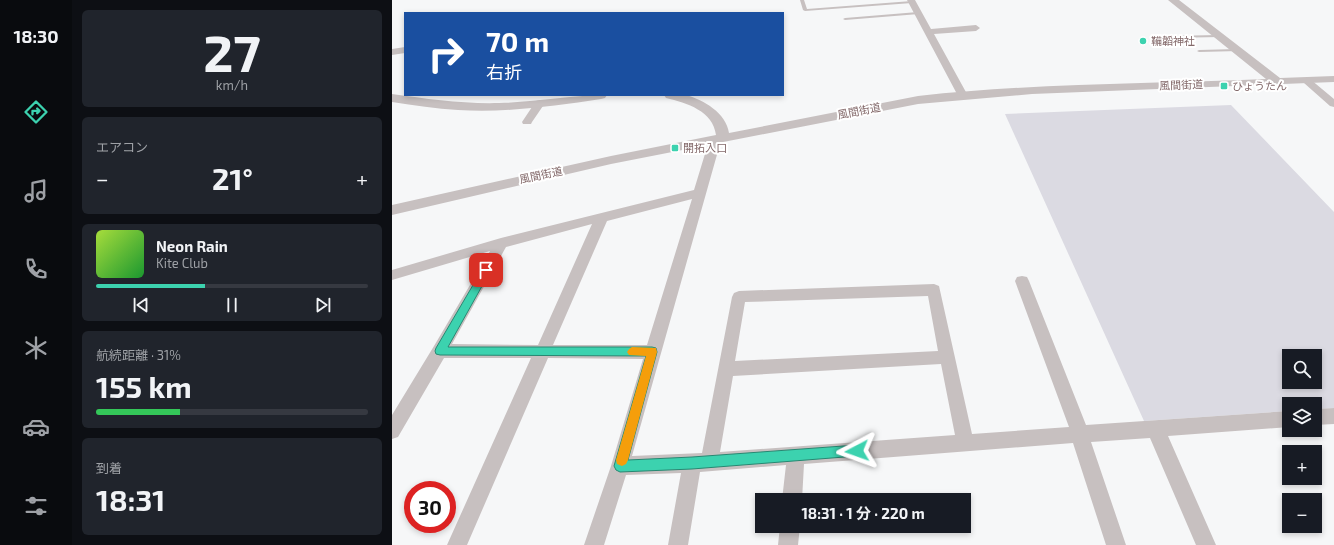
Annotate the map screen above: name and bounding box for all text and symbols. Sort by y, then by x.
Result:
text: 27 [203,20,261,82]
text: 70 m [486,24,549,58]
text: 18:30 [13,25,59,47]
icon: right [420,28,472,80]
place label: 鞴韜神社 [1151,34,1195,47]
marker: 鞴韜神社 [1138,36,1148,46]
text: 右折 [486,61,522,83]
text: km/h [216,77,248,93]
street label: 風間街道 [1159,77,1203,92]
place label: ひょうたん [1232,79,1287,92]
marker: ひょうたん [1219,81,1229,91]
icon: directions [22,98,50,126]
street label: 風間街道 [836,100,882,121]
text: エアコン [96,139,148,155]
place label: 開拓入口 [683,141,727,154]
marker: 開拓入口 [670,143,680,153]
text: 21° [212,160,253,196]
street label: 風間街道 [518,164,564,185]
text: − [96,165,109,191]
text: + [356,165,368,191]
icon: music [22,177,50,205]
text: Neon Rain [156,237,228,255]
pin [469,253,503,287]
icon: phone [22,255,50,283]
text: Kite Club [156,255,208,271]
icon: arrive [475,259,497,281]
icon: previous [130,294,152,316]
icon: pause [221,294,243,316]
icon: next [312,294,334,316]
icon: climate [22,334,50,362]
text: 航続距離 · 31% [96,347,181,363]
map controls [1282,349,1322,533]
button: search [1282,349,1322,389]
text: 155 km [96,368,192,404]
button: layers [1282,397,1322,437]
icon: car [22,413,50,441]
position arrow [836,430,878,472]
button: + [1282,445,1322,485]
text: 到着 [96,460,122,476]
text: 18:31 [96,481,165,517]
speed limit sign: 30 [404,481,456,533]
icon: filters [22,492,50,520]
button: − [1282,493,1322,533]
text: 18:31 · 1 分 · 220 m [801,504,925,522]

